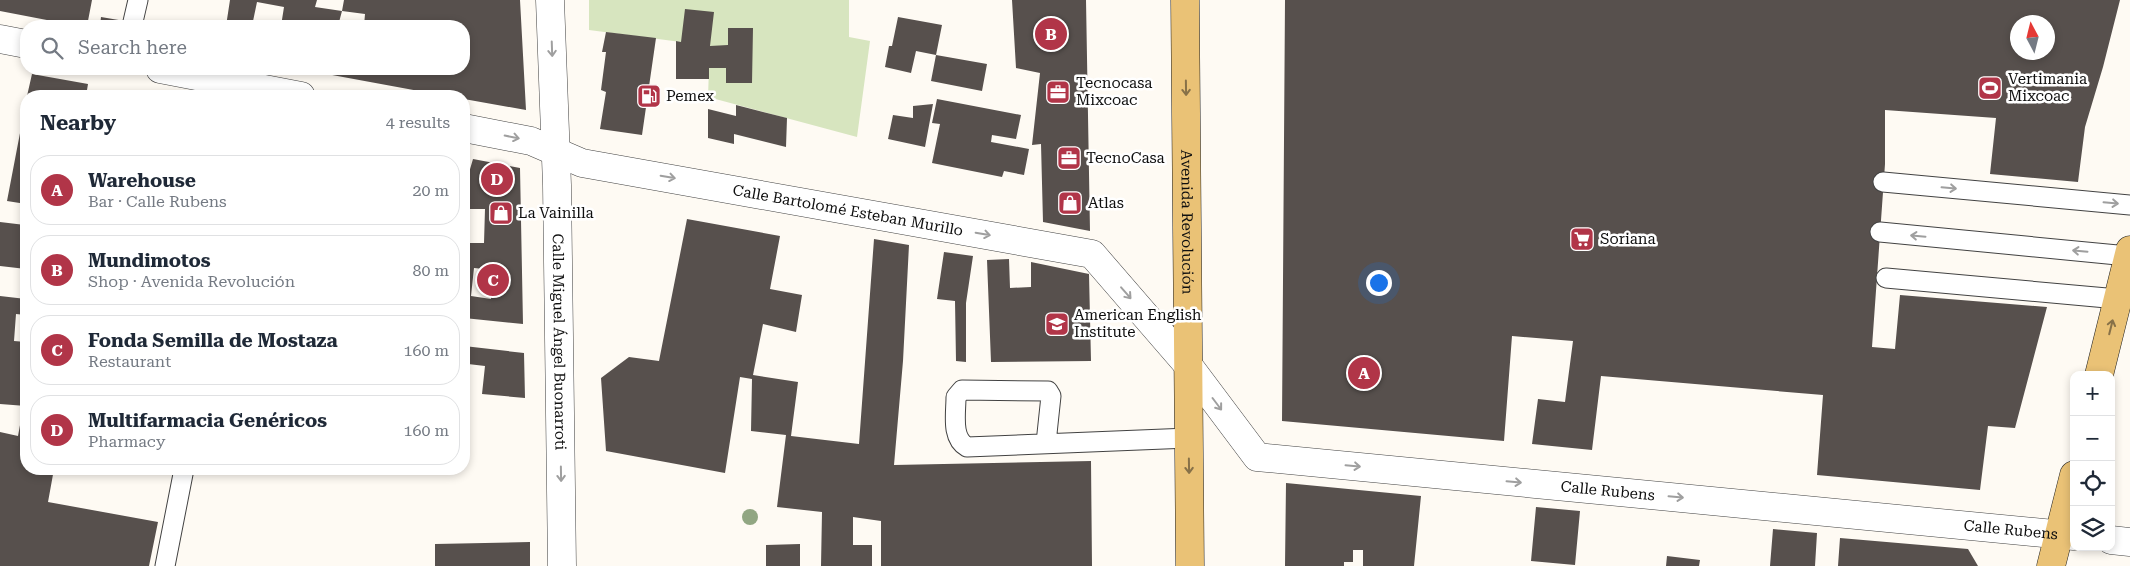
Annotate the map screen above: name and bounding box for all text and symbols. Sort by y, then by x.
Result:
pin: B [1035,15,1067,53]
north arrow [2010,15,2055,60]
search box [20,20,470,75]
icon: search [38,34,66,62]
text: Search here [78,36,187,59]
one-way arrow [547,40,556,56]
place label: Vertimania Mixcoac [2008,70,2087,105]
place label: Tecnocasa Mixcoac [1076,74,1152,109]
sports icon: Vertimania Mixcoac [1977,75,2003,101]
office icon: Tecnocasa Mixcoac [1045,79,1071,105]
one-way arrow [1181,80,1191,96]
fuel station icon: Pemex [636,83,662,109]
place label: Pemex [666,87,714,105]
text: Nearby [40,111,116,135]
text: 4 results [386,113,450,132]
one-way arrow [503,133,519,143]
office icon: TecnoCasa [1056,145,1082,171]
place label: TecnoCasa [1086,149,1165,167]
street label: Avenida Revolución [1177,150,1197,295]
pin: D [481,160,513,198]
text: Warehouse [88,169,196,192]
one-way arrow [660,172,676,182]
text: A [51,181,63,200]
text: 20 m [412,181,449,200]
street label: Calle Bartolomé Esteban Murillo [731,181,965,240]
one-way arrow [1941,183,1957,193]
shop icon: Atlas [1057,190,1083,216]
text: Bar · Calle Rubens [88,192,227,211]
place label: Atlas [1088,194,1124,212]
one-way arrow [2103,198,2119,208]
shop icon: La Vainilla [488,200,514,226]
place label: La Vainilla [518,204,594,222]
supermarket icon: Soriana [1569,226,1595,252]
one-way arrow [975,229,991,239]
place label: Soriana [1600,230,1656,248]
one-way arrow [1910,231,1926,241]
street label: Calle Miguel Ángel Buonarroti [549,233,569,451]
one-way arrow [2072,247,2088,256]
text: Mundimotos [88,249,211,272]
text: B [51,261,63,280]
text: 80 m [412,261,449,280]
pin: C [477,261,509,299]
your location [1366,270,1392,296]
text: Shop · Avenida Revolución [88,272,295,291]
one-way arrow [1120,286,1132,299]
place label: American English Institute [1074,306,1202,341]
school or university icon: American English Institute [1044,311,1070,337]
one-way arrow [2107,320,2116,336]
text: Fonda Semilla de Mostaza [88,329,338,352]
text: C [51,341,63,360]
text: 160 m [403,341,449,360]
text: Restaurant [88,352,171,371]
pin: A [1348,354,1380,392]
map controls [2070,371,2115,551]
button: + [2070,371,2115,416]
one-way arrow [1212,397,1223,410]
text: Multifarmacia Genéricos [88,409,327,432]
button: − [2070,416,2115,461]
text: D [51,421,63,440]
text: 160 m [403,421,449,440]
text: Pharmacy [88,432,165,451]
one-way arrow [1184,458,1194,474]
button: locate [2070,461,2115,506]
one-way arrow [1344,462,1360,471]
one-way arrow [556,465,566,481]
one-way arrow [1506,477,1522,487]
street label: Calle Rubens [1560,477,1656,504]
one-way arrow [1668,493,1684,502]
button: layers [2070,506,2115,551]
street label: Calle Rubens [1963,516,2059,543]

